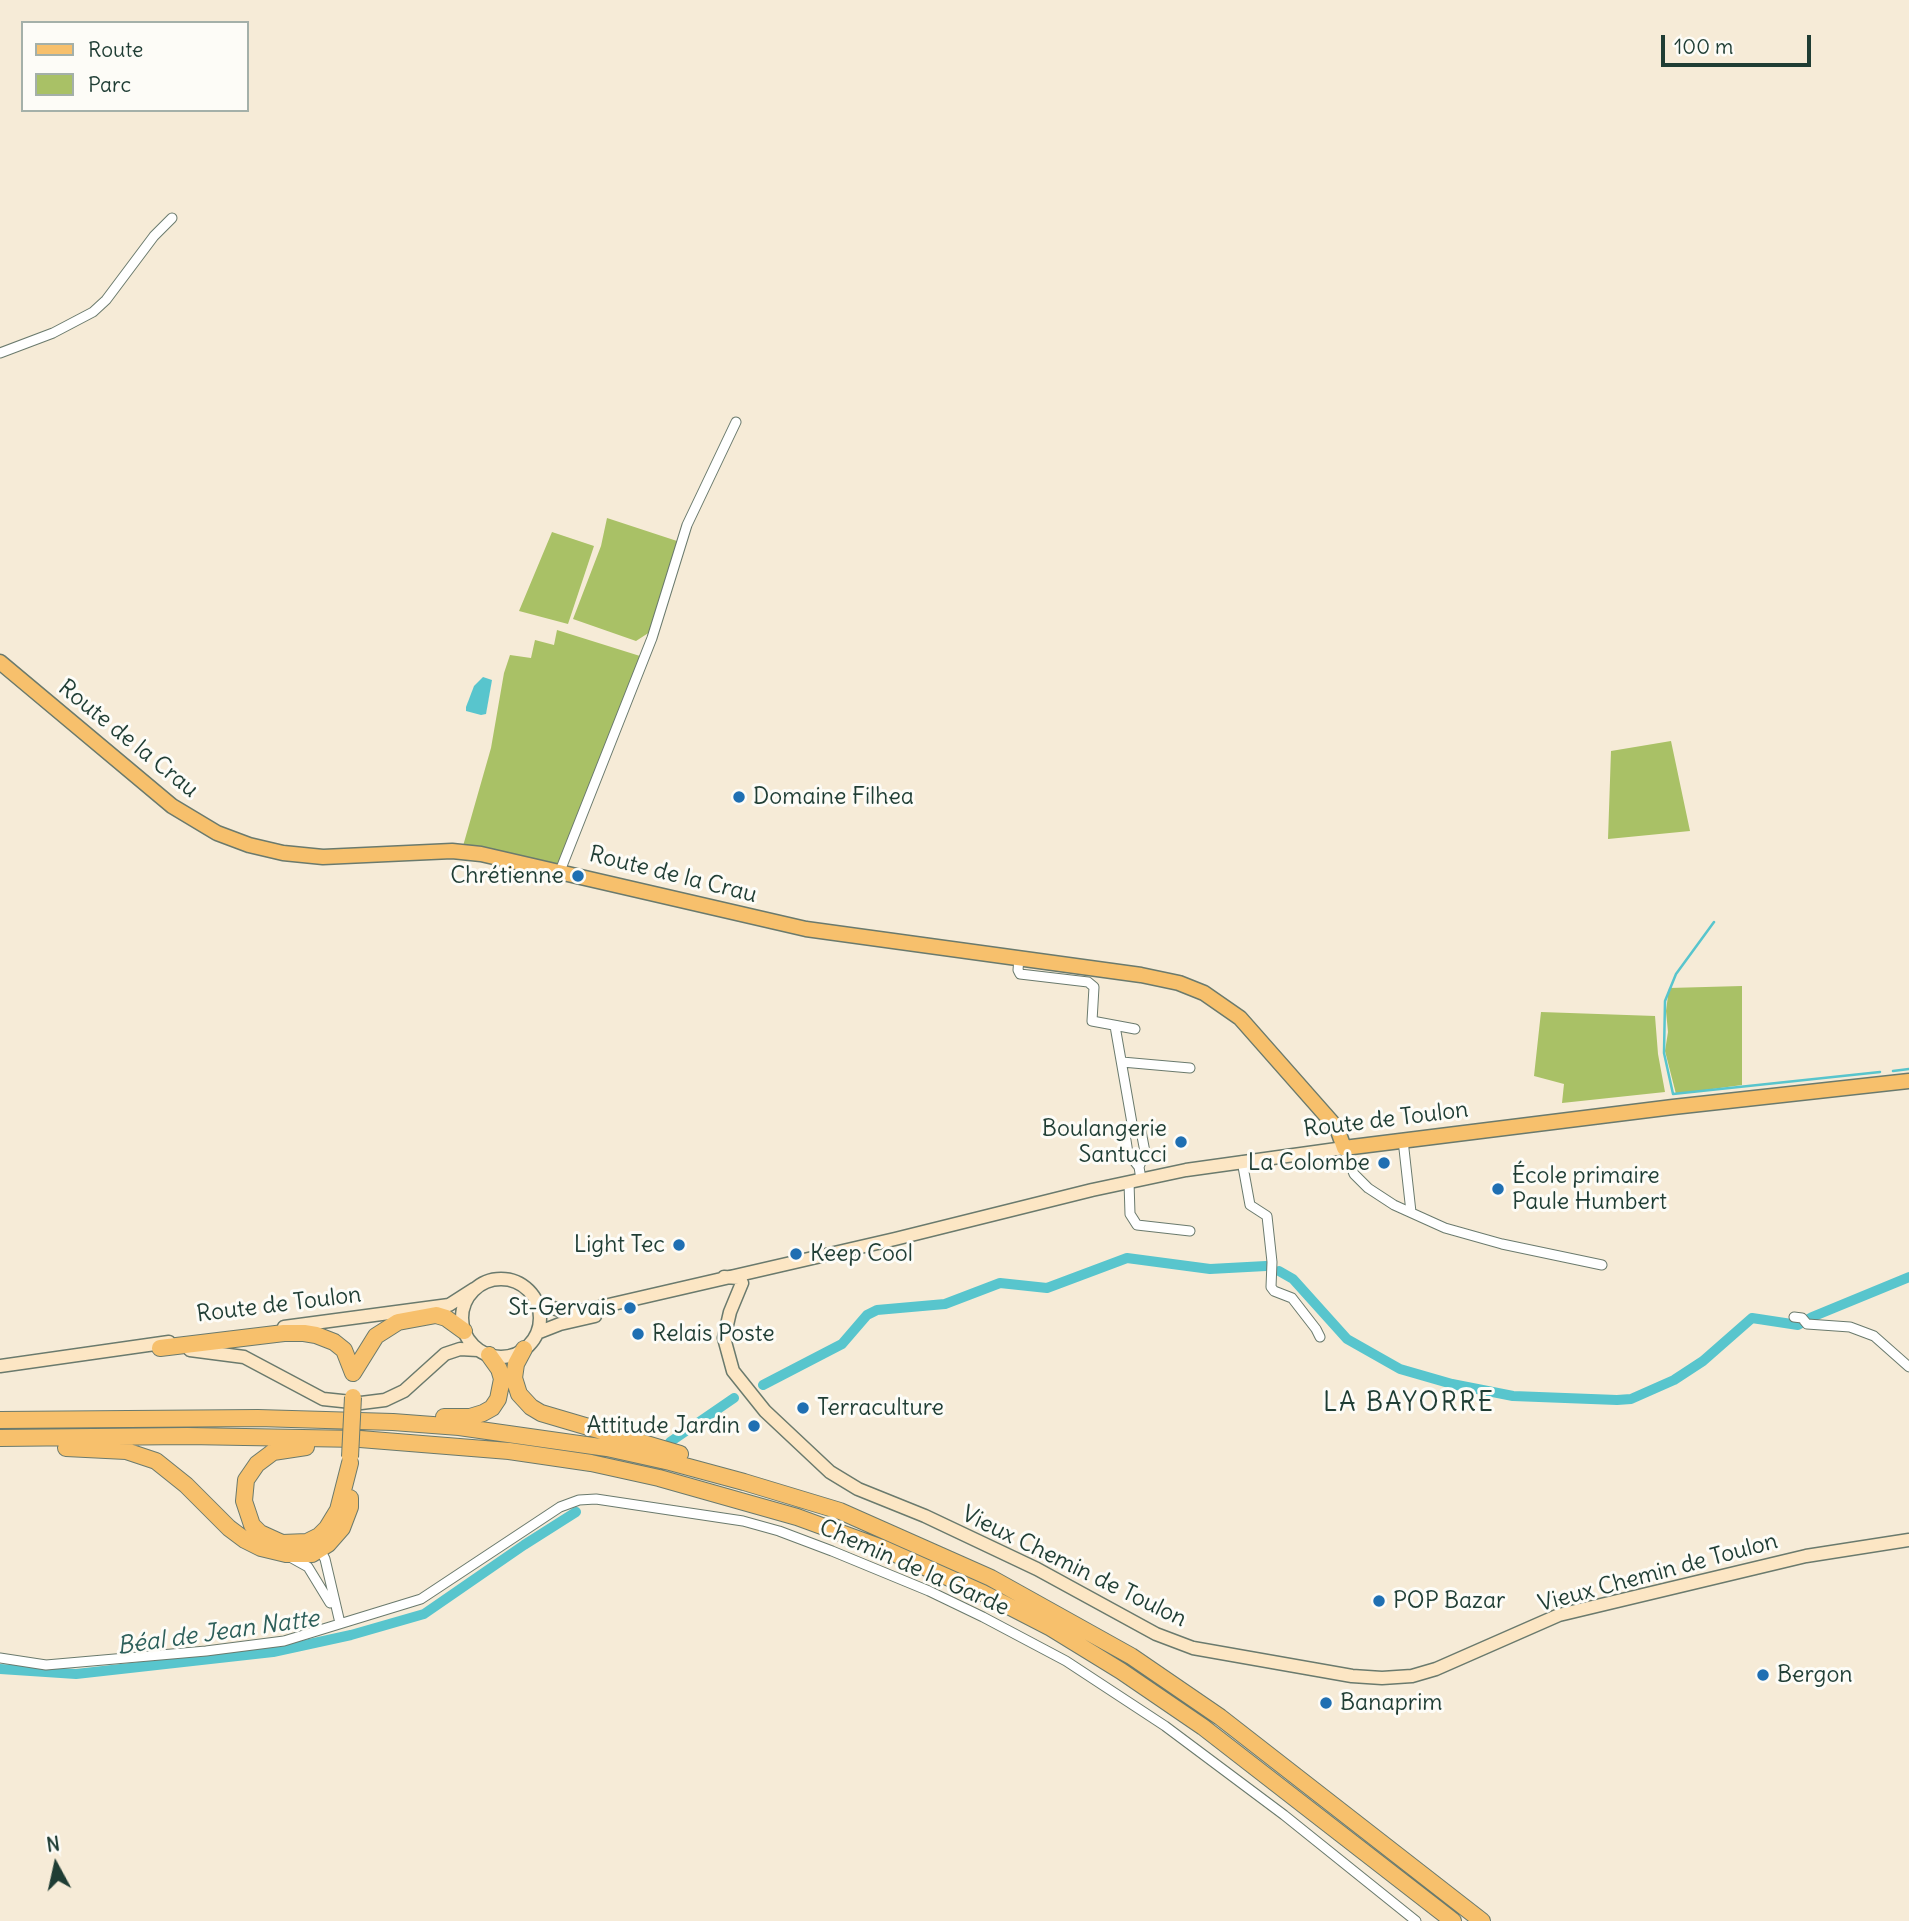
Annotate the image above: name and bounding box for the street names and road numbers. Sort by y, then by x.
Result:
street label: Route de la Crau [53,674,203,804]
street label: Route de la Crau [586,841,760,909]
street label: Route de Toulon [1302,1096,1470,1144]
street label: Route de Toulon [195,1281,363,1329]
street label: Vieux Chemin de Toulon [957,1501,1191,1633]
street label: Chemin de la Garde [815,1514,1013,1622]
street label: Vieux Chemin de Toulon [1535,1528,1781,1618]

